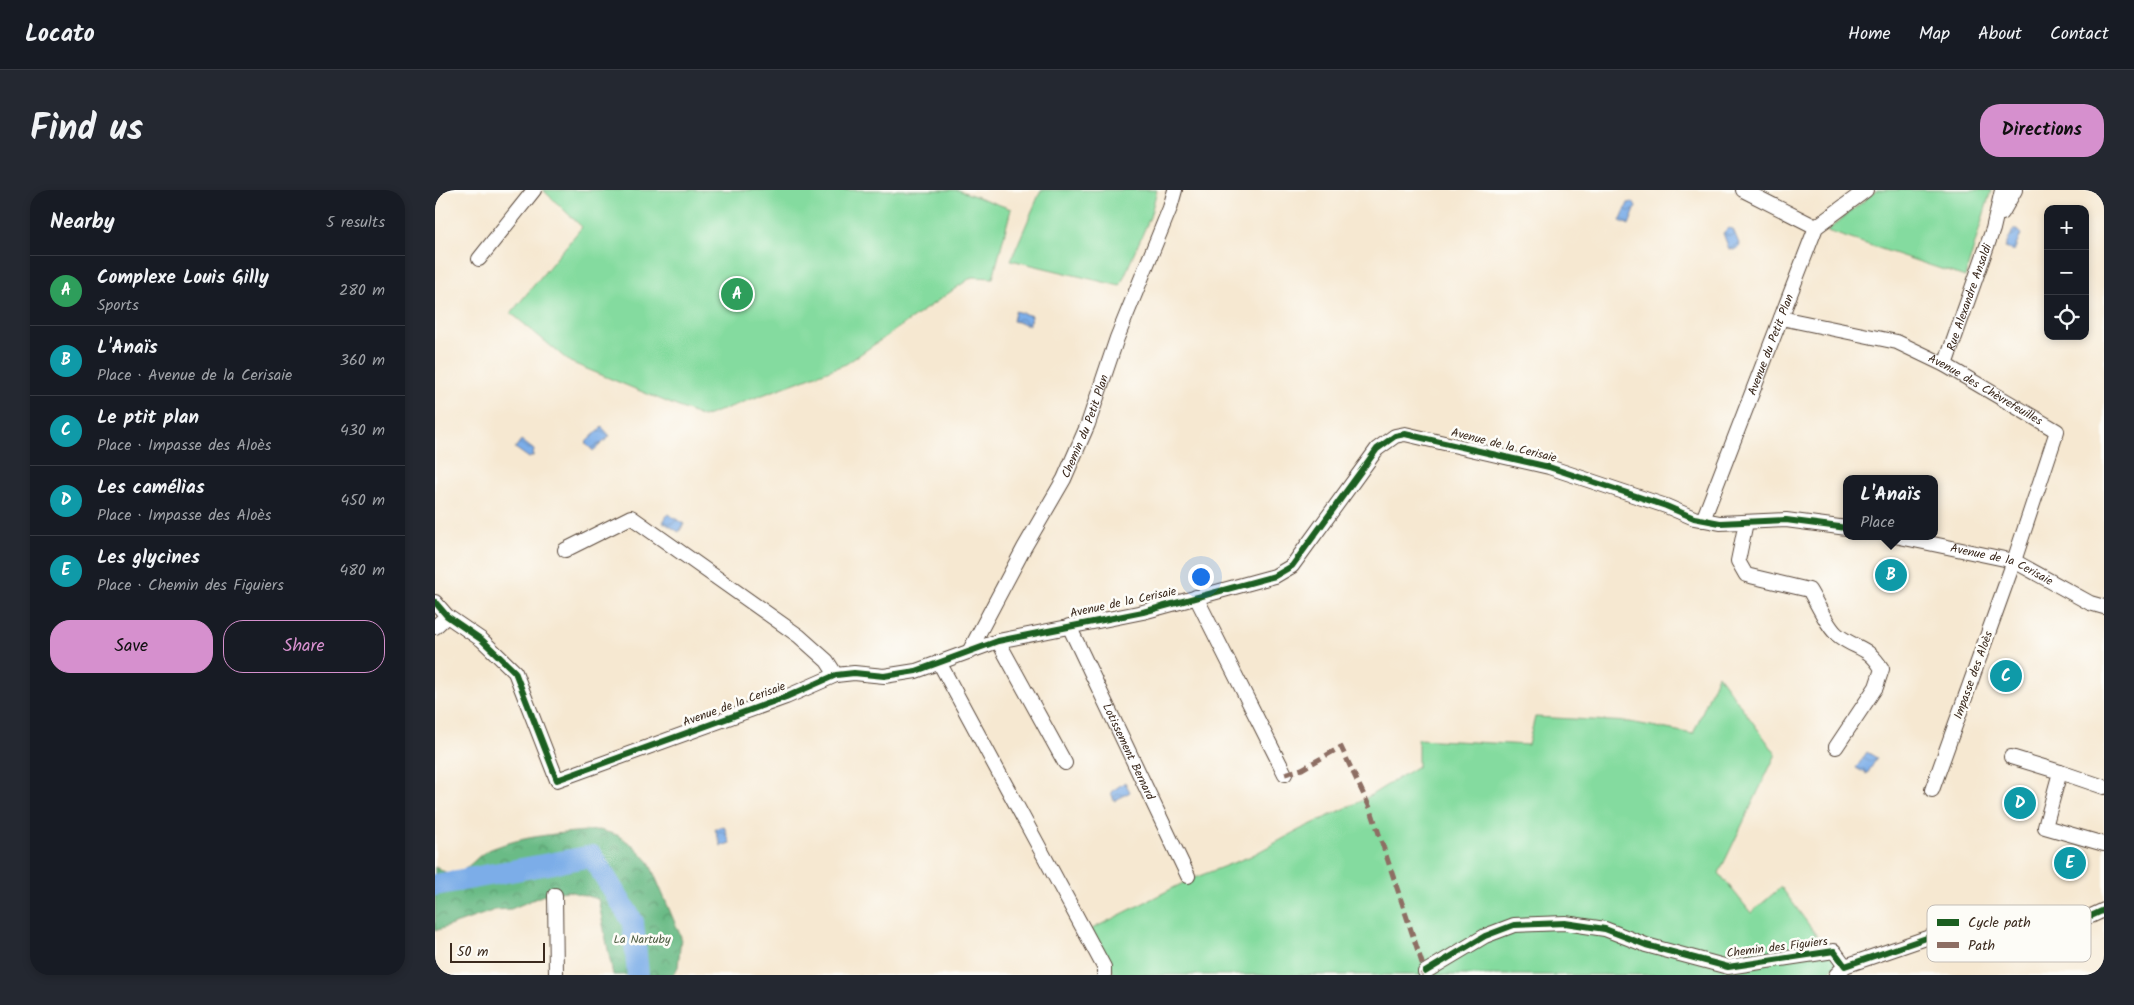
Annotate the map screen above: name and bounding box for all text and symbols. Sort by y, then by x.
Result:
text: Locato [25,15,95,54]
text: Home [1848,20,1891,49]
text: Map [1919,20,1950,49]
text: About [1978,20,2022,49]
text: Contact [2050,20,2109,49]
text: Find us [30,102,143,158]
button: Directions [1980,104,2104,157]
map controls [2044,205,2089,340]
button: + [2044,205,2089,250]
text: Nearby [50,206,115,239]
text: 5 results [326,210,385,235]
street label: Rue Alexandre Ansaldi [1942,240,1997,353]
button: − [2044,250,2089,295]
text: Complexe Louis Gilly [97,263,269,293]
pin: A [721,275,753,313]
text: A [61,278,71,303]
text: 280 m [339,278,385,303]
street label: Avenue du Petit Plan [1743,291,1799,398]
text: Sports [97,293,139,318]
button: locate [2044,295,2089,340]
text: L'Anaïs [97,333,158,363]
text: B [61,348,71,373]
text: 360 m [340,348,385,373]
street label: Avenue des Chèvrefeuilles [1925,349,2046,431]
text: Place · Avenue de la Cerisaie [97,363,292,388]
street label: Chemin du Petit Plan [1057,372,1114,481]
text: Le ptit plan [97,403,199,433]
text: C [61,418,71,443]
text: 430 m [340,418,385,443]
street label: Avenue de la Cerisaie [1449,423,1559,468]
text: Place · Impasse des Aloès [97,433,271,458]
text: Les camélias [97,473,205,503]
popup [1843,475,1938,540]
text: L'Anaïs [1860,480,1921,510]
text: D [61,488,71,513]
text: 450 m [340,488,385,513]
text: Place · Impasse des Aloès [97,503,271,528]
text: Place [1860,510,1895,535]
street label: Avenue de la Cerisaie [1949,539,2057,591]
text: Les glycines [97,543,200,573]
pin: B [1875,556,1907,594]
text: E [62,558,70,583]
text: 480 m [339,558,385,583]
your location [1188,564,1214,590]
text: Place · Chemin des Figuiers [97,573,284,598]
street label: Avenue de la Cerisaie [1068,582,1179,623]
button: Save [50,620,213,673]
button: Share [223,620,385,673]
street label: Impasse des Aloès [1949,628,1998,722]
pin: C [1990,657,2022,695]
street label: Avenue de la Cerisaie [680,677,789,732]
street label: Lotissement Bernard [1097,700,1160,804]
pin: D [2004,784,2036,822]
pin: E [2054,844,2086,882]
legend [1927,905,2091,962]
text: Cycle path [1968,912,2031,934]
park label: La Nartuby [613,930,671,949]
street label: Chemin des Figuiers [1725,932,1829,963]
text: Path [1968,935,1995,957]
scale bar [450,940,545,963]
text: 50 m [457,941,488,963]

